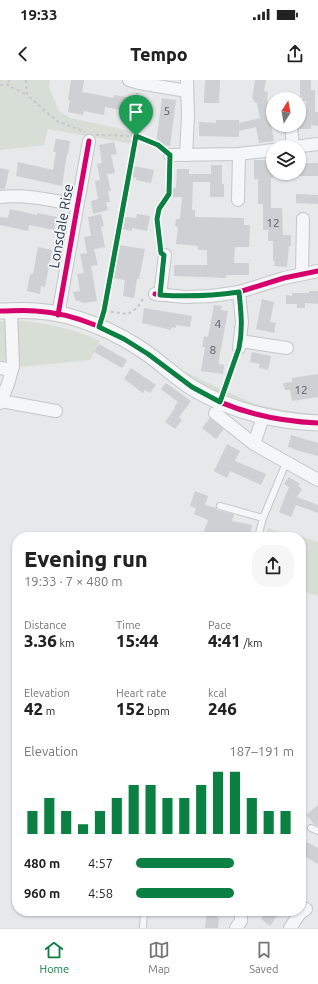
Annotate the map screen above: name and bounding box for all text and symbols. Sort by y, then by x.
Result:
text: 19:33 [20,6,58,23]
icon: back [12,43,34,65]
icon: share [284,43,306,65]
text: Tempo [130,44,188,64]
north arrow [266,92,306,132]
map controls [266,92,306,180]
pin [119,95,153,136]
icon: arrive [125,101,147,123]
house number: 5 [164,104,170,117]
button: layers [266,140,306,180]
street label: Lonsdale Rise [46,183,76,269]
house number: 12 [266,216,280,229]
house number: 4 [215,317,222,330]
house number: 8 [210,343,217,356]
house number: 12 [294,383,308,396]
button: share [252,545,294,587]
text: Evening run [24,546,148,571]
text: 19:33 · 7 × 480 m [24,574,123,588]
text: Distance [24,619,67,631]
text: Time [116,619,141,631]
text: Pace [208,619,231,631]
text: 3.36 [24,631,57,650]
text: 15:44 [116,631,159,650]
text: 4:41 [208,631,241,650]
text: km [57,637,75,649]
text: /km [241,637,263,649]
text: Elevation [24,687,70,699]
text: Heart rate [116,687,167,699]
text: kcal [208,687,227,699]
text: 42 [24,699,43,718]
text: 152 [116,699,145,718]
text: 246 [208,699,237,718]
text: m [43,705,55,717]
text: bpm [145,705,170,717]
text: Elevation [24,744,78,758]
text: 187–191 m [229,744,294,758]
text: 480 m [24,856,60,870]
text: 4:57 [88,856,113,870]
text: 960 m [24,886,60,900]
text: 4:58 [88,886,113,900]
tab: Home [40,939,69,975]
tab: Map [148,939,170,975]
tab: Saved [249,939,278,975]

